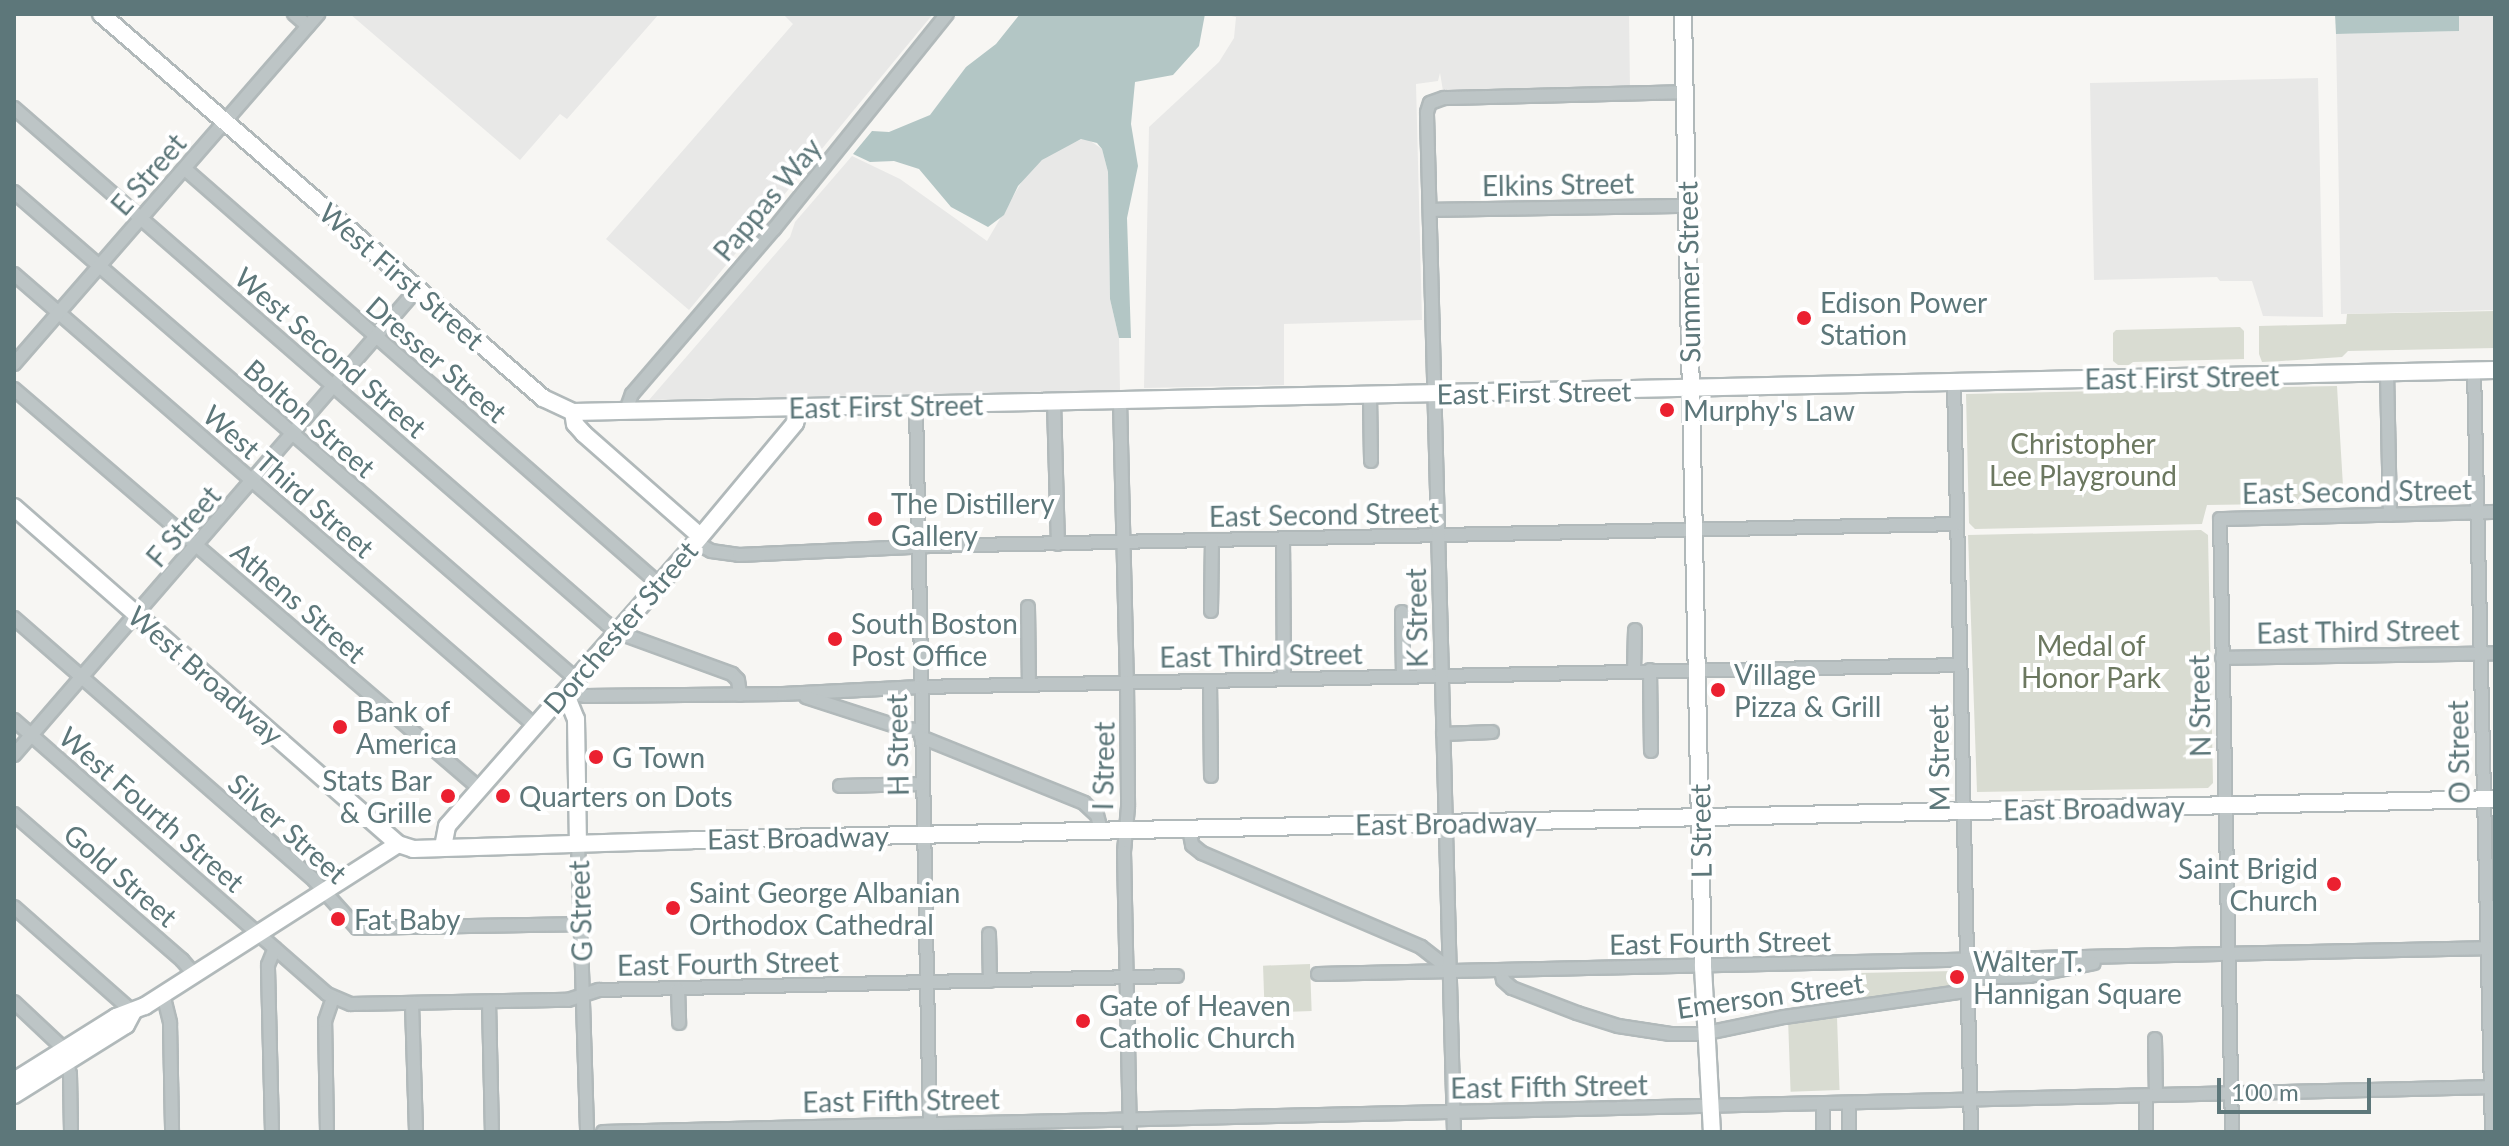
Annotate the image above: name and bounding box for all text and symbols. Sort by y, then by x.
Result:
street label: E Street [103,126,193,222]
street label: Pappas Way [706,131,828,267]
street label: Elkins Street [1482,166,1634,202]
street label: Summer Street [1670,180,1706,364]
street label: West First Street [313,195,491,357]
street label: West Second Street [228,260,434,444]
place label: Edison Power Station [1820,285,1987,351]
street label: Dresser Street [360,289,514,429]
marker: Edison Power Station [1795,309,1813,327]
street label: Bolton Street [238,352,382,484]
street label: East First Street [2084,359,2280,395]
street label: East First Street [1436,374,1632,410]
street label: East First Street [788,388,984,424]
place label: Murphy's Law [1683,393,1855,427]
street label: West Third Street [196,397,382,565]
marker: Murphy's Law [1658,401,1676,419]
park label: Christopher Lee Playground [1989,426,2177,492]
street label: East Second Street [2242,472,2472,510]
street label: F Street [139,478,227,574]
place label: The Distillery Gallery [891,486,1055,552]
street label: East Second Street [1209,495,1439,533]
marker: The Distillery Gallery [866,510,884,528]
street label: Athens Street [225,534,373,670]
street label: Dorchester Street [536,534,704,720]
street label: K Street [1398,568,1434,668]
street label: West Broadway [122,599,290,751]
place label: South Boston Post Office [851,606,1018,672]
street label: East Third Street [2256,612,2460,650]
park label: Medal of Honor Park [2021,628,2161,694]
marker: South Boston Post Office [826,630,844,648]
street label: East Third Street [1159,636,1363,674]
street label: N Street [2181,655,2217,757]
place label: Village Pizza & Grill [1734,657,1881,723]
marker: Village Pizza & Grill [1709,681,1727,699]
place label: Bank of America [356,694,457,760]
street label: H Street [879,694,915,796]
street label: O Street [2440,700,2476,804]
street label: M Street [1920,704,1956,812]
marker: Bank of America [331,718,349,736]
street label: West Fourth Street [53,719,251,899]
street label: I Street [1085,721,1121,811]
place label: G Town [612,740,706,774]
marker: G Town [587,748,605,766]
place label: Stats Bar & Grille [322,763,432,829]
street label: Silver Street [222,766,354,890]
place label: Quarters on Dots [519,779,733,813]
street label: L Street [1682,783,1718,879]
marker: Stats Bar & Grille [439,787,457,805]
marker: Quarters on Dots [494,787,512,805]
street label: East Broadway [2003,790,2185,826]
street label: East Broadway [1355,805,1537,841]
street label: Gold Street [57,817,185,933]
street label: East Broadway [707,819,889,855]
place label: Saint Brigid Church [2178,851,2318,917]
street label: G Street [561,860,599,962]
place label: Saint George Albanian Orthodox Cathedral [689,875,961,941]
marker: Saint Brigid Church [2325,875,2343,893]
marker: Saint George Albanian Orthodox Cathedral [664,899,682,917]
place label: Fat Baby [354,902,460,936]
marker: Fat Baby [329,910,347,928]
street label: East Fourth Street [1609,923,1831,961]
street label: East Fourth Street [617,944,839,982]
place label: Walter T. Hannigan Square [1973,944,2182,1010]
street label: Emerson Street [1674,965,1866,1025]
marker: Walter T. Hannigan Square [1948,968,1966,986]
place label: Gate of Heaven Catholic Church [1099,988,1295,1054]
marker: Gate of Heaven Catholic Church [1074,1012,1092,1030]
scale bar [2221,1062,2375,1112]
street label: East Fifth Street [1450,1067,1648,1105]
text: 100 m [2231,1077,2299,1106]
street label: East Fifth Street [802,1081,1000,1119]

